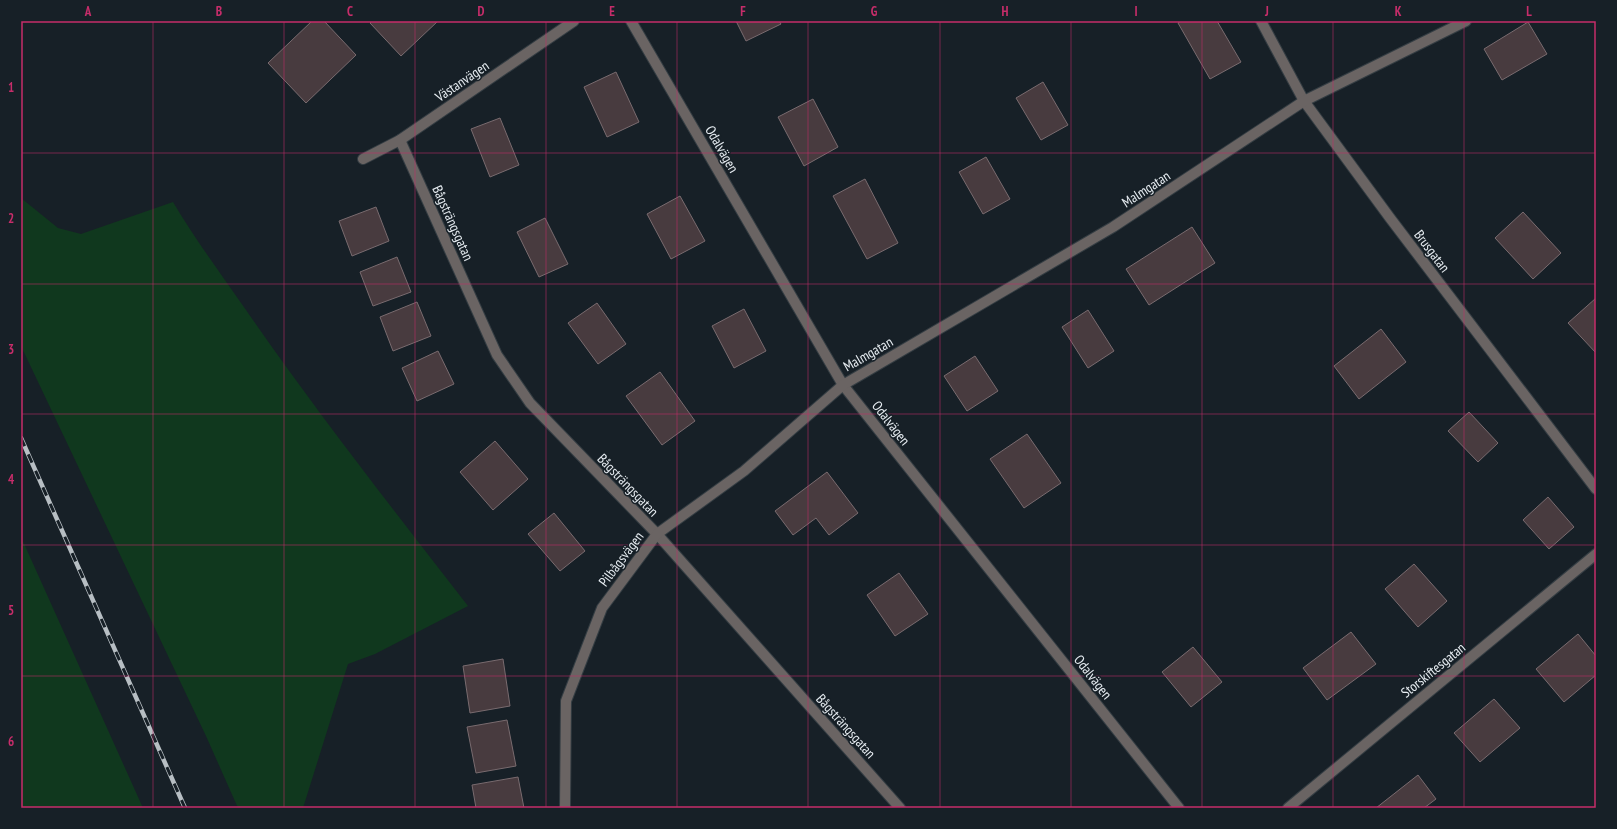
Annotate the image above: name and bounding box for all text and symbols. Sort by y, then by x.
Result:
text: A [84,3,92,20]
text: B [216,3,222,20]
text: C [347,3,353,20]
text: D [478,3,485,20]
text: E [609,3,615,20]
text: F [740,3,746,20]
text: G [871,3,878,20]
text: H [1002,3,1009,20]
text: I [1134,3,1138,20]
text: J [1264,3,1269,20]
text: K [1395,3,1402,20]
text: L [1526,3,1532,20]
street label: Västanvägen [431,57,492,106]
text: 1 [8,79,14,96]
street label: Odalvägen [701,122,743,176]
street label: Malmgatan [1118,167,1174,211]
street label: Bågsträngsgatan [428,183,478,263]
text: 2 [8,210,14,227]
street label: Brusgatan [1410,226,1454,276]
street label: Malmgatan [840,333,896,375]
text: 3 [8,341,14,358]
street label: Odalvägen [868,397,914,449]
street label: Bågsträngsgatan [594,450,662,520]
text: 4 [8,471,15,488]
street label: Pilbågsvägen [595,528,647,590]
text: 5 [8,602,14,619]
street label: Storskiftesgatan [1397,639,1469,701]
street label: Odalvägen [1070,651,1116,703]
street label: Bågsträngsgatan [812,690,880,762]
text: 6 [8,733,14,750]

